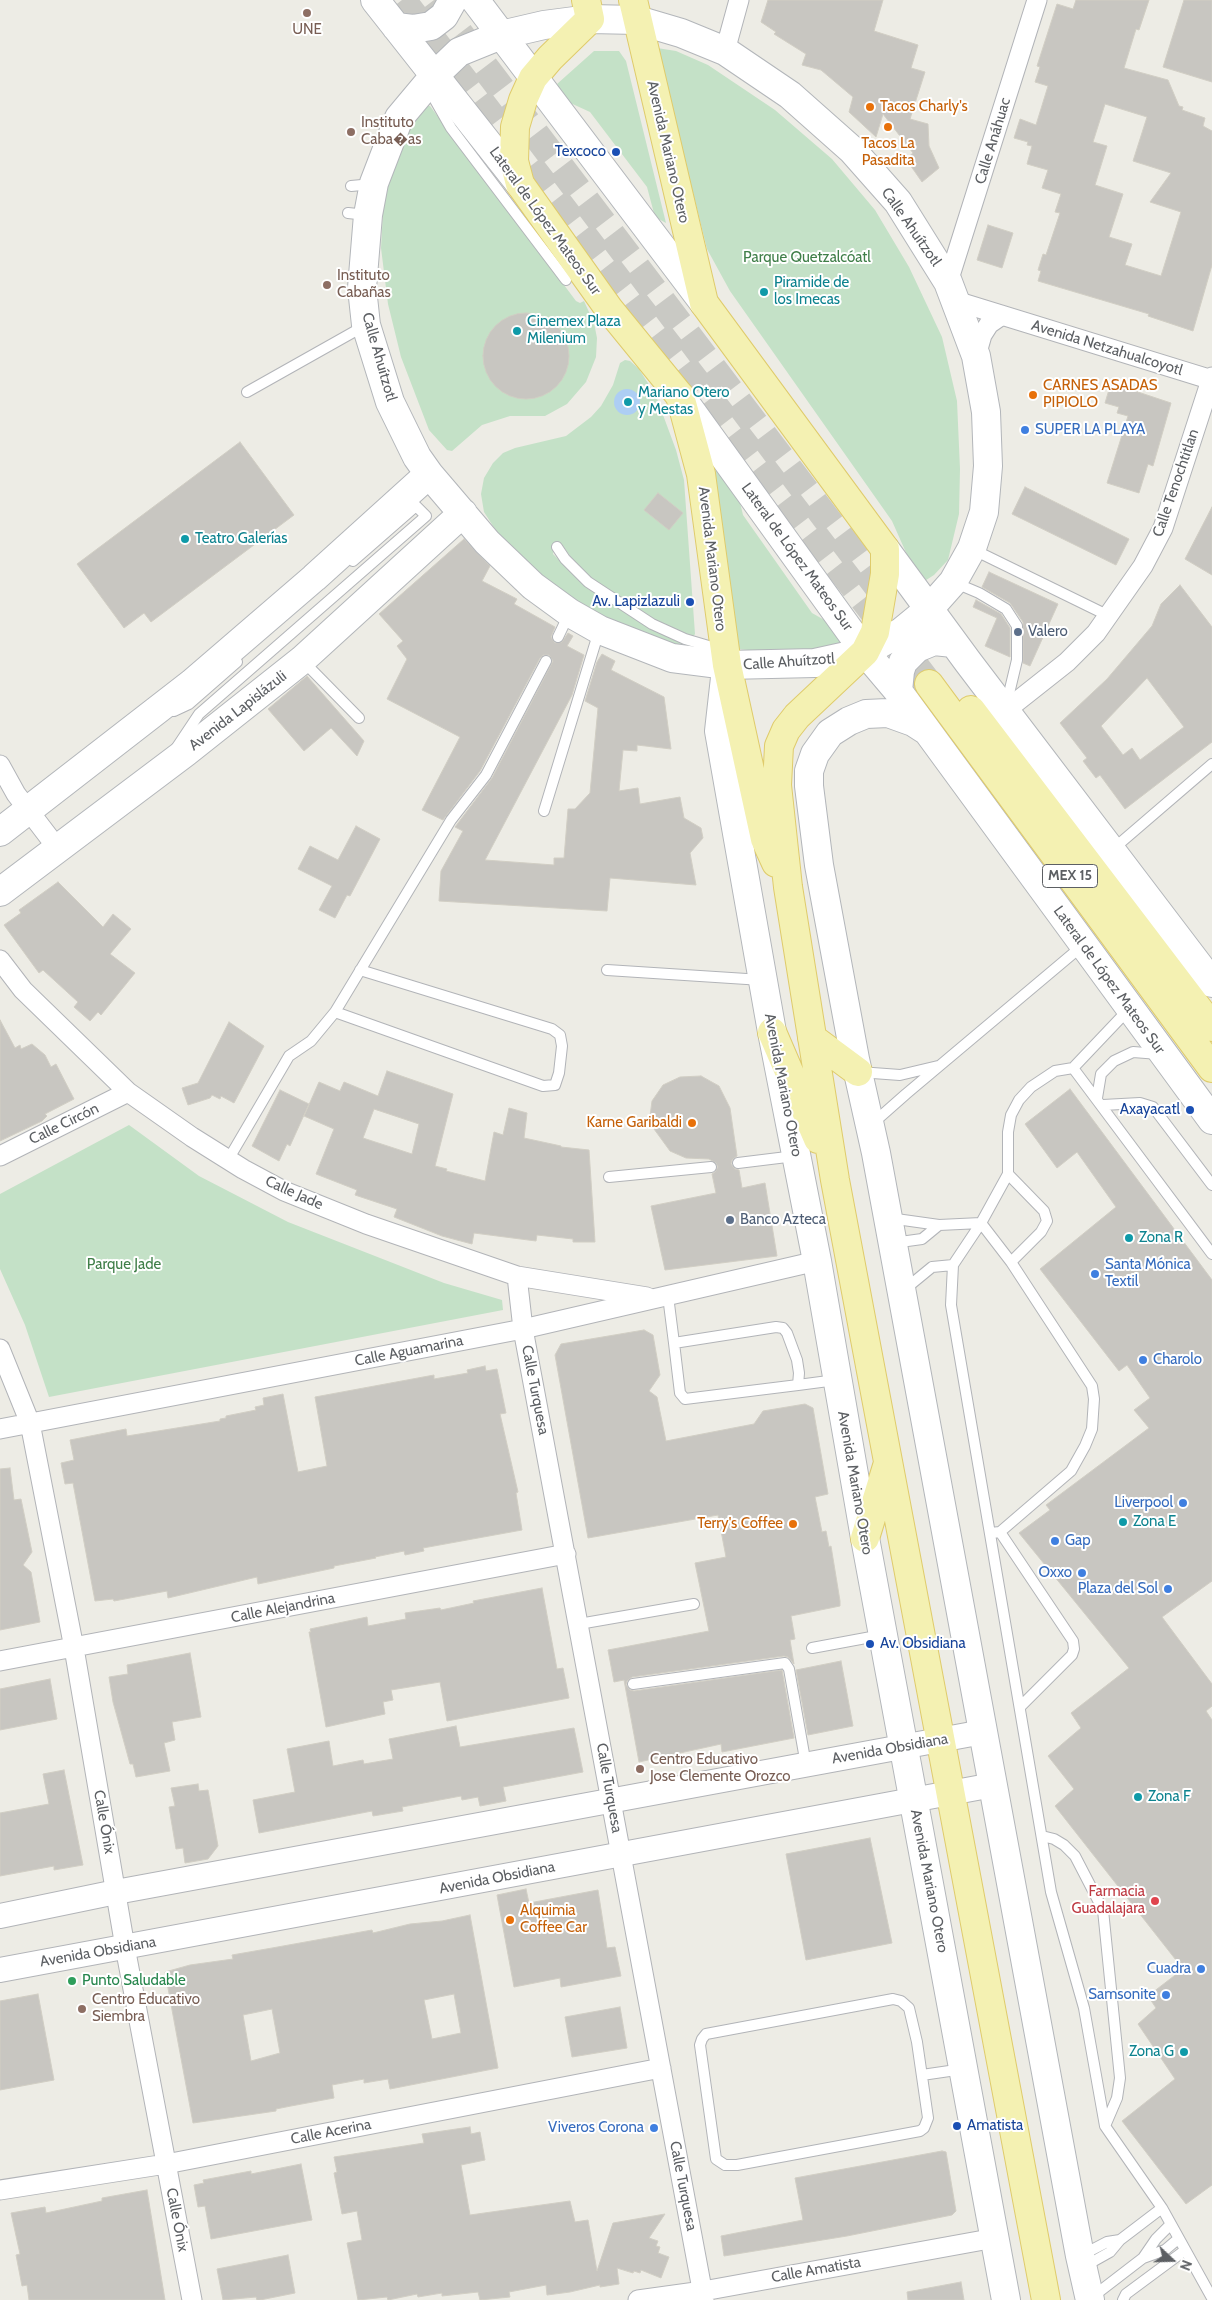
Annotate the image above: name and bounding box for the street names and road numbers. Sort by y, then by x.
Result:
street label: Avenida Mariano Otero [643,79,693,225]
street label: Calle Anáhuac [971,96,1015,186]
street label: Lateral de López Mateos Sur [485,144,605,298]
street label: Calle Ahuítzotl [877,184,945,270]
street label: Calle Ahuítzotl [358,310,400,404]
street label: Avenida Netzahualcoyotl [1029,316,1185,380]
street label: Calle Tenochtitlan [1149,427,1203,539]
street label: Lateral de López Mateos Sur [737,480,857,634]
street label: Avenida Mariano Otero [694,486,730,632]
street label: Calle Ahuítzotl [743,650,835,674]
street label: Avenida Lapislázuli [186,667,290,755]
road number: MEX 15 [1042,864,1098,888]
street label: Lateral de López Mateos Sur [1049,903,1169,1057]
street label: Avenida Mariano Otero [760,1012,806,1158]
street label: Calle Circón [26,1099,102,1149]
street label: Calle Jade [262,1172,326,1214]
street label: Calle Aguamarina [353,1332,465,1370]
street label: Calle Turquesa [517,1344,553,1436]
street label: Avenida Mariano Otero [833,1410,877,1556]
street label: Calle Alejandrina [230,1589,336,1627]
street label: Avenida Obsidiana [831,1730,949,1768]
street label: Calle Turquesa [592,1742,626,1834]
street label: Calle Ónix [90,1789,118,1855]
street label: Avenida Mariano Otero [906,1808,952,1954]
street label: Avenida Obsidiana [438,1858,556,1898]
street label: Avenida Obsidiana [39,1933,157,1971]
street label: Calle Acerina [289,2115,373,2149]
street label: Calle Turquesa [665,2140,701,2232]
street label: Calle Ónix [162,2187,192,2253]
street label: Calle Amatista [770,2253,862,2287]

